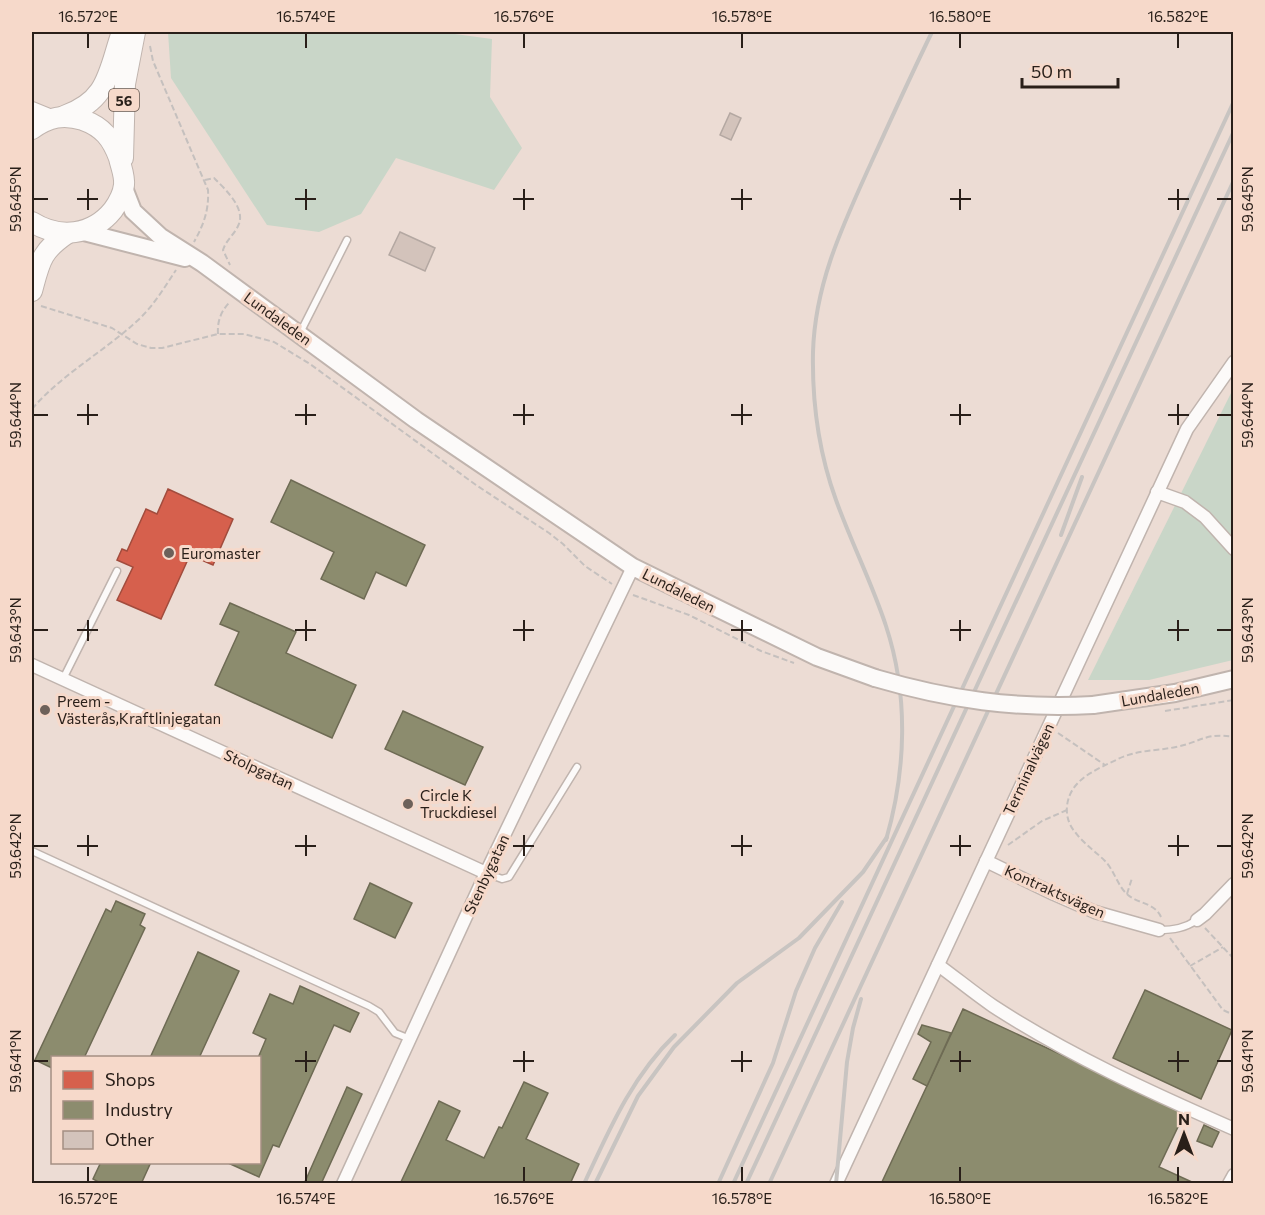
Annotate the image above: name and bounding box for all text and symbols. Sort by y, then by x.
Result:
text: 16.572°E [58,7,118,25]
text: 16.574°E [276,7,336,25]
text: 16.576°E [494,7,554,25]
text: 16.578°E [712,7,772,25]
text: 16.580°E [929,7,991,25]
text: 16.582°E [1148,7,1209,25]
scale bar [1022,51,1118,89]
text: 50 m [1031,60,1072,82]
road number: 56 [109,89,139,111]
text: 59.645°N [6,166,24,232]
text: 59.645°N [1238,166,1256,232]
street label: Lundaleden [241,288,315,348]
text: 59.644°N [6,382,24,448]
text: 59.644°N [1238,382,1256,448]
place label: Euromaster [181,544,261,562]
marker: Euromaster [162,546,176,560]
street label: Lundaleden [640,564,718,616]
text: 59.643°N [6,597,24,663]
text: 59.643°N [1238,597,1256,663]
street label: Lundaleden [1120,678,1200,710]
place label: Preem - Västerås,Kraftlinjegatan [57,692,221,727]
marker: Preem - Västerås,Kraftlinjegatan [38,703,52,717]
street label: Terminalvägen [999,720,1057,818]
street label: Stolpgatan [221,745,297,793]
place label: Circle K Truckdiesel [420,786,497,821]
marker: Circle K Truckdiesel [401,797,415,811]
text: 59.642°N [6,813,24,879]
text: 59.642°N [1238,813,1256,879]
street label: Stenbygatan [460,831,512,917]
street label: Kontraktsvägen [1002,861,1108,921]
text: 59.641°N [6,1029,24,1093]
text: 59.641°N [1238,1029,1256,1093]
legend [51,1056,261,1164]
text: Shops [105,1068,155,1090]
text: Industry [105,1098,173,1120]
north arrow [1154,1104,1214,1164]
text: N [1178,1109,1190,1128]
text: Other [105,1128,154,1150]
text: 16.572°E [58,1189,118,1207]
text: 16.574°E [276,1189,336,1207]
text: 16.576°E [494,1189,554,1207]
text: 16.578°E [712,1189,772,1207]
text: 16.580°E [929,1189,991,1207]
text: 16.582°E [1148,1189,1209,1207]

